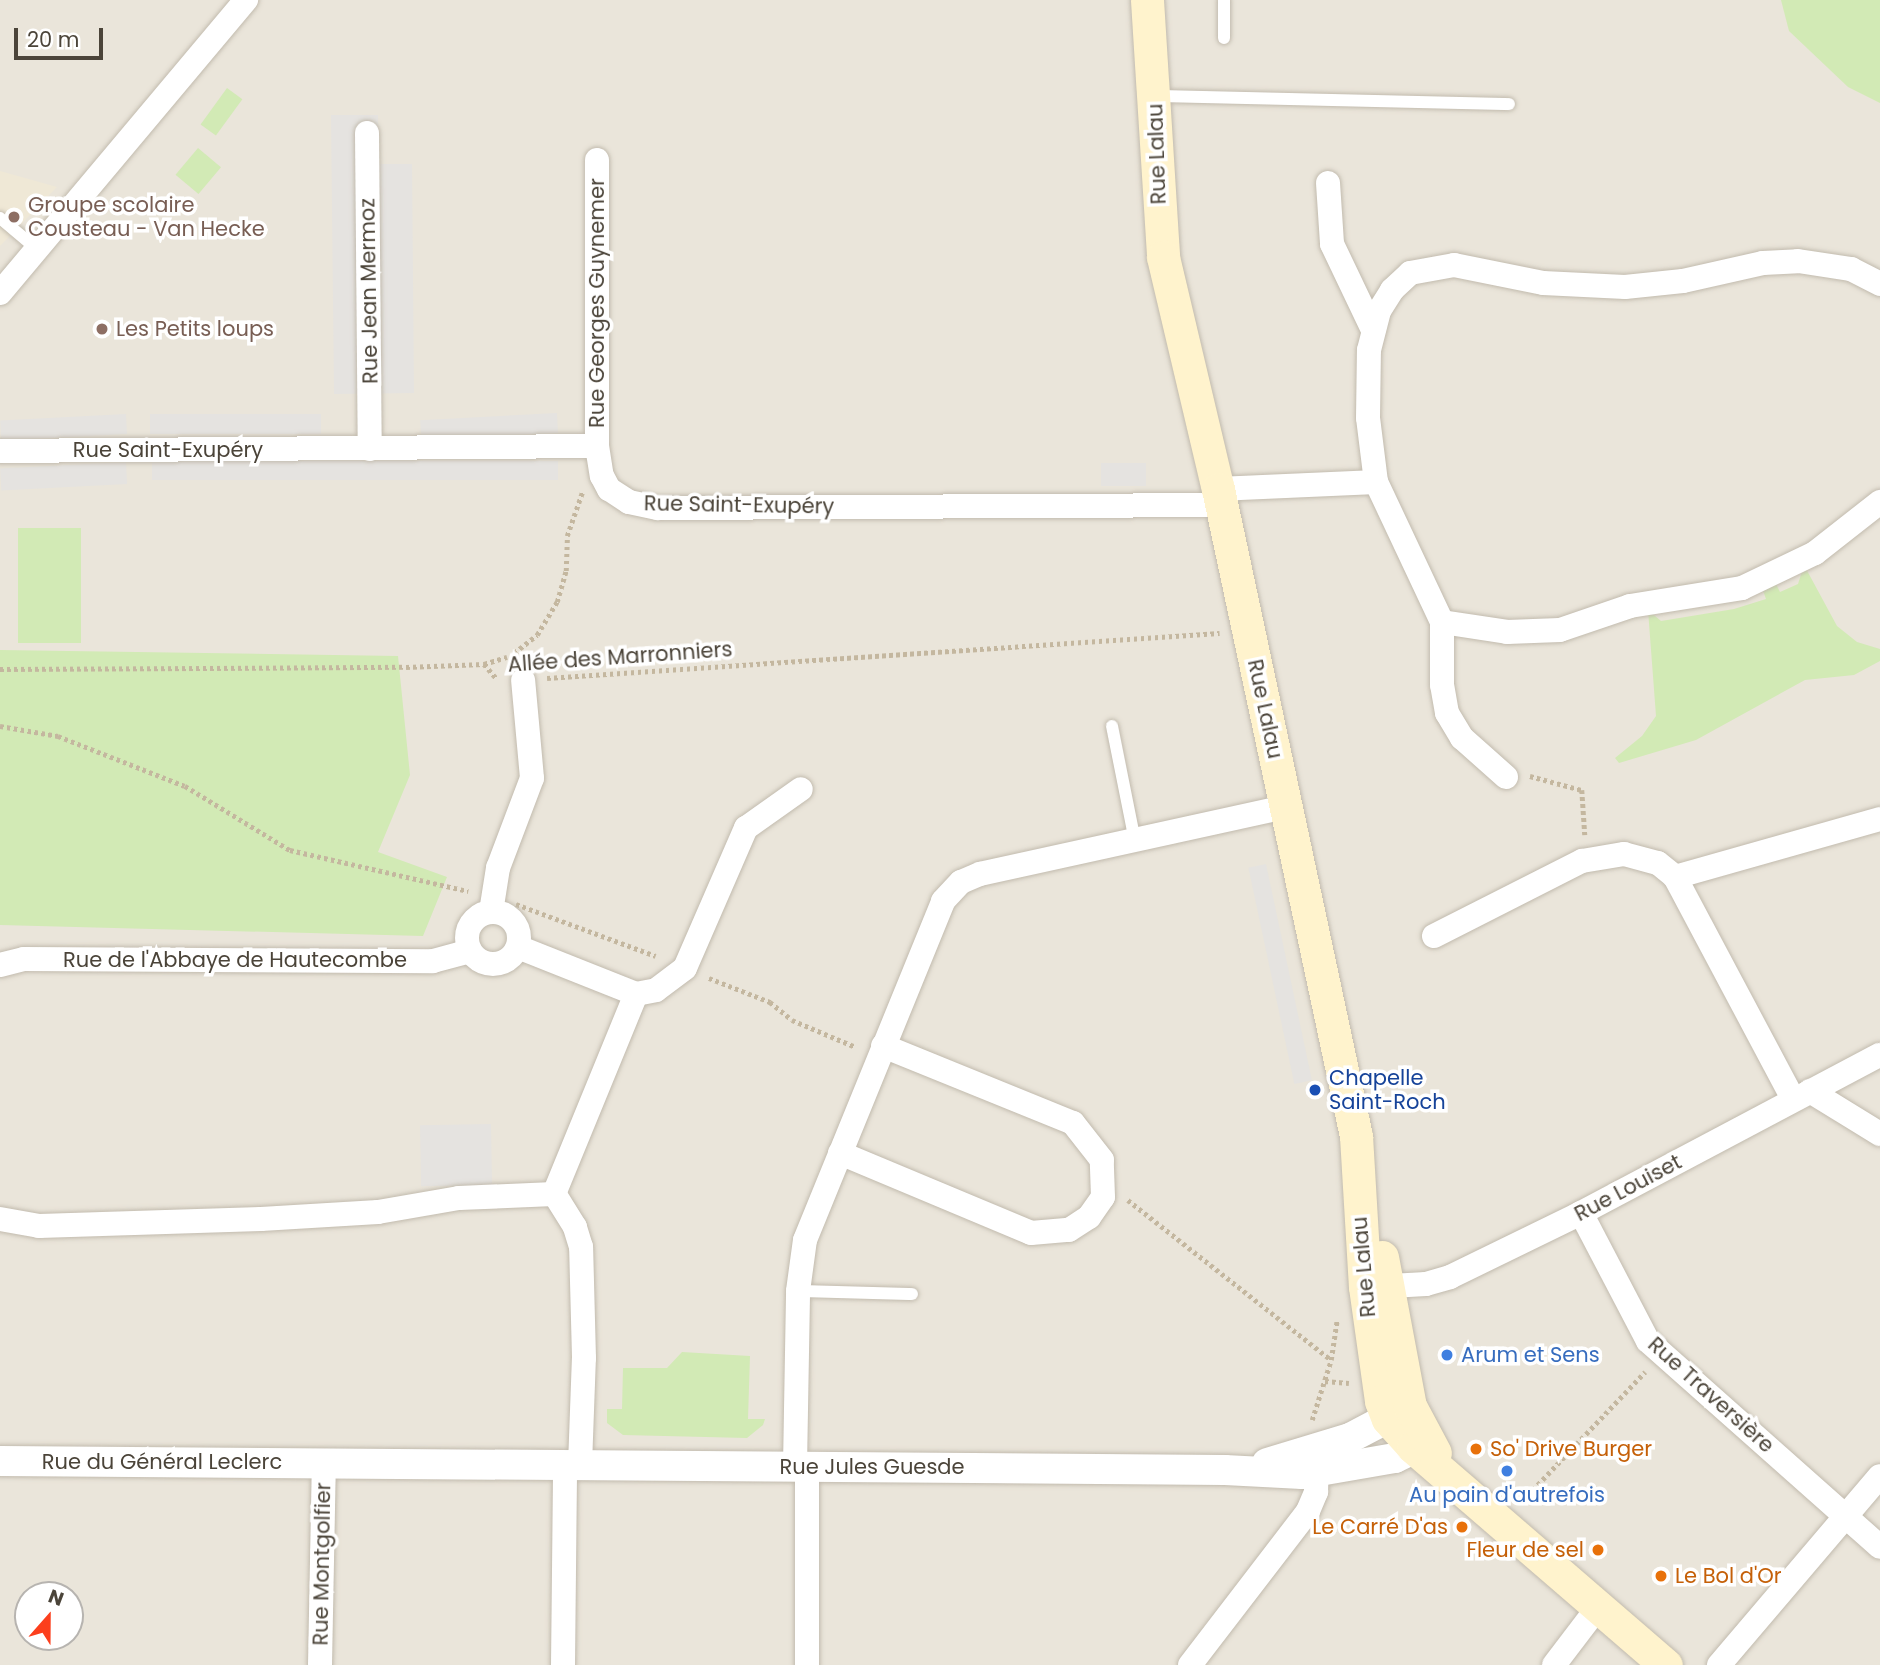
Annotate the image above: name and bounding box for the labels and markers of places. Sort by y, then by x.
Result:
place label: Groupe scolaire Cousteau - Van Hecke [28,192,265,242]
marker: Groupe scolaire Cousteau - Van Hecke [6,209,22,225]
place label: Les Petits loups [116,316,274,342]
marker: Les Petits loups [94,321,110,337]
place label: Chapelle Saint-Roch [1329,1065,1446,1115]
marker: Chapelle Saint-Roch [1307,1082,1323,1098]
place label: Arum et Sens [1461,1342,1600,1368]
marker: Arum et Sens [1439,1347,1455,1363]
place label: So' Drive Burger [1490,1436,1652,1462]
marker: So' Drive Burger [1468,1441,1484,1457]
marker: Au pain d'autrefois [1499,1463,1515,1479]
place label: Au pain d'autrefois [1409,1482,1605,1508]
place label: Le Carré D'as [1312,1514,1448,1540]
marker: Le Carré D'as [1454,1519,1470,1535]
place label: Fleur de sel [1466,1537,1584,1563]
marker: Fleur de sel [1590,1542,1606,1558]
place label: Le Bol d'Or [1675,1563,1782,1589]
marker: Le Bol d'Or [1653,1568,1669,1584]

